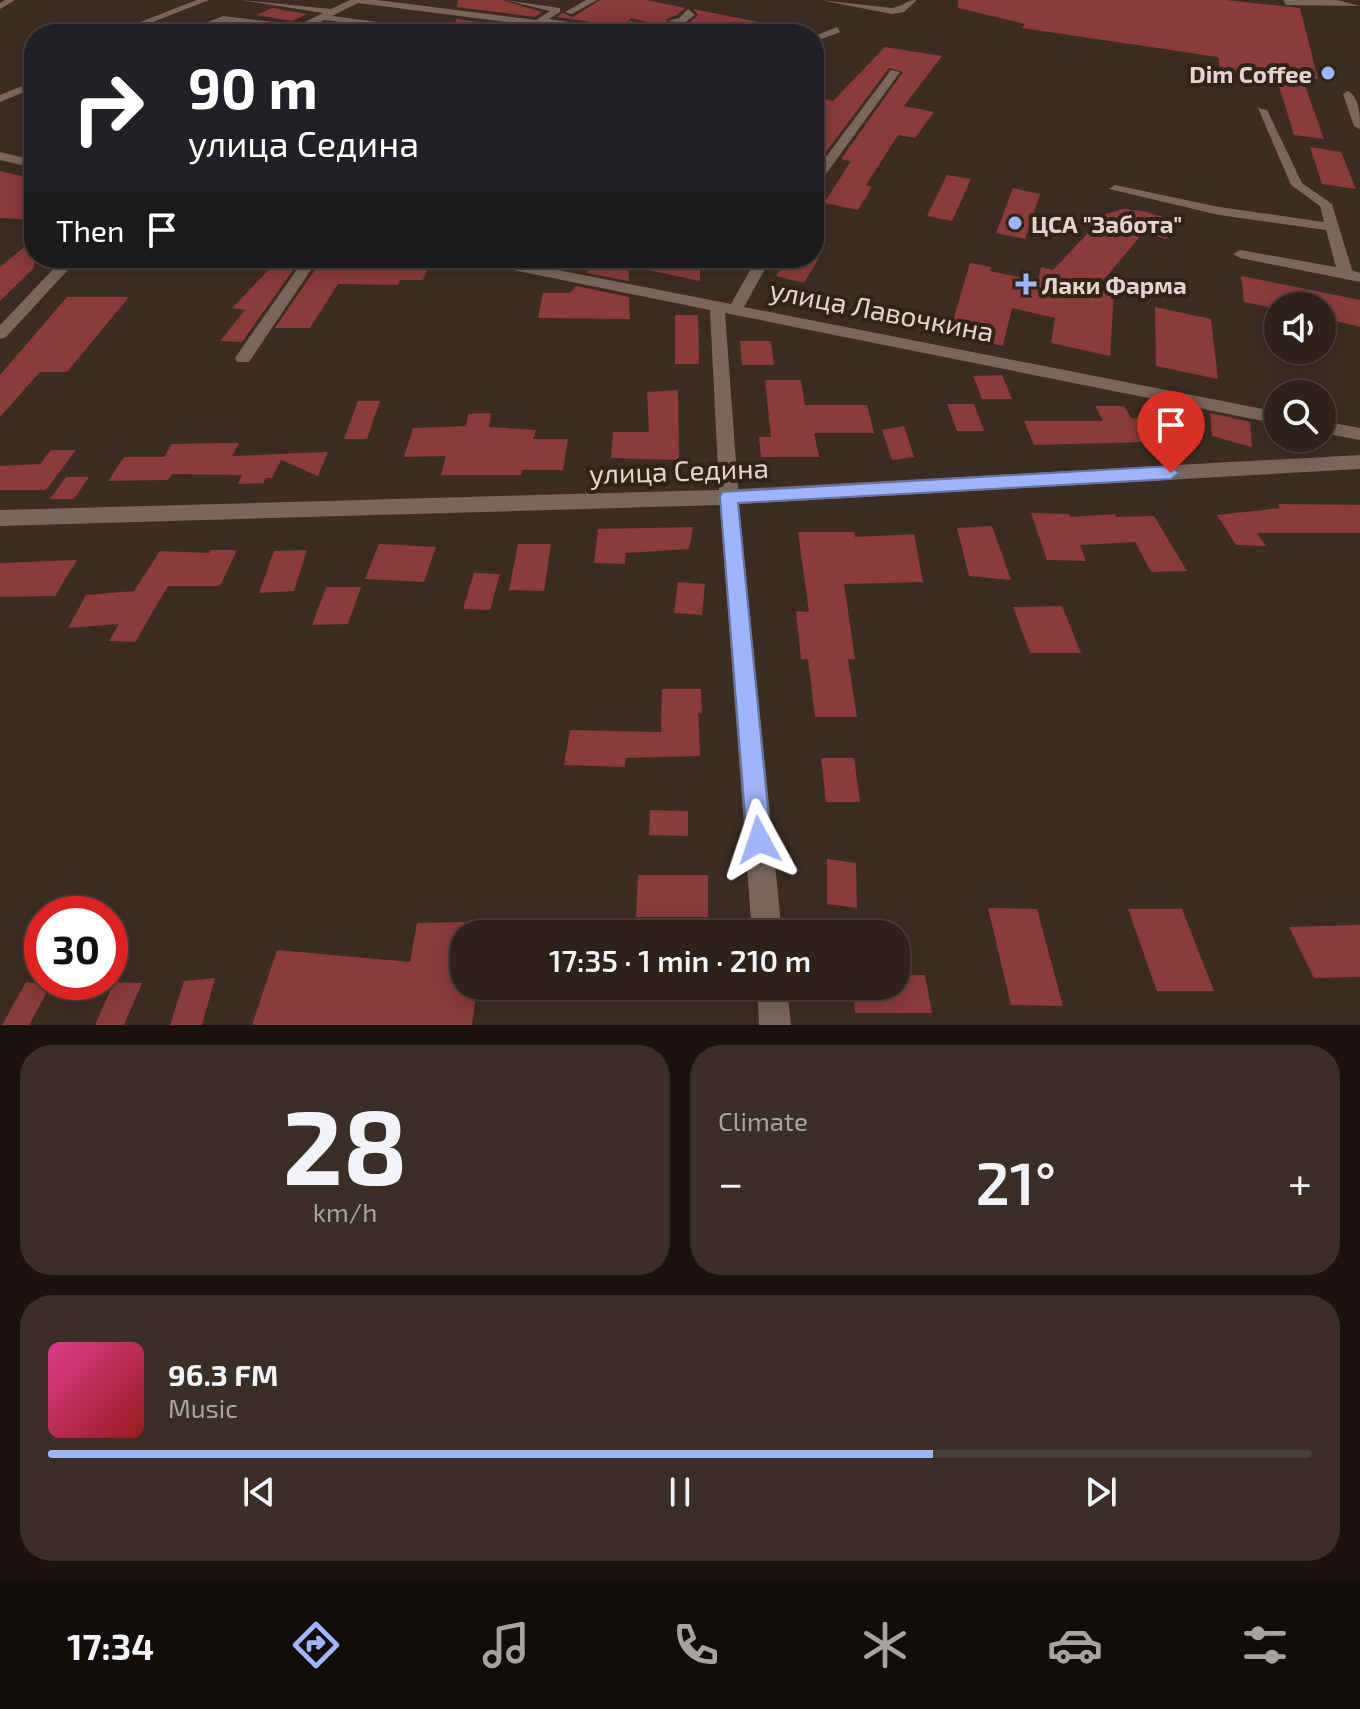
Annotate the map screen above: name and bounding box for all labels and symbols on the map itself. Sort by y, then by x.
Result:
place label: Dim Coffee [1189,59,1312,88]
marker: Dim Coffee [1319,64,1337,82]
place label: ЦСА "Забота" [1031,209,1182,238]
marker: ЦСА "Забота" [1006,214,1024,232]
place label: Лаки Фарма [1042,270,1187,299]
street label: улица Лавочкина [767,272,997,348]
marker: Лаки Фарма [1017,275,1035,293]
pin [1137,391,1205,473]
street label: улица Седина [589,450,769,490]
position arrow [717,798,801,882]
speed limit sign: 30 [24,896,128,1000]

